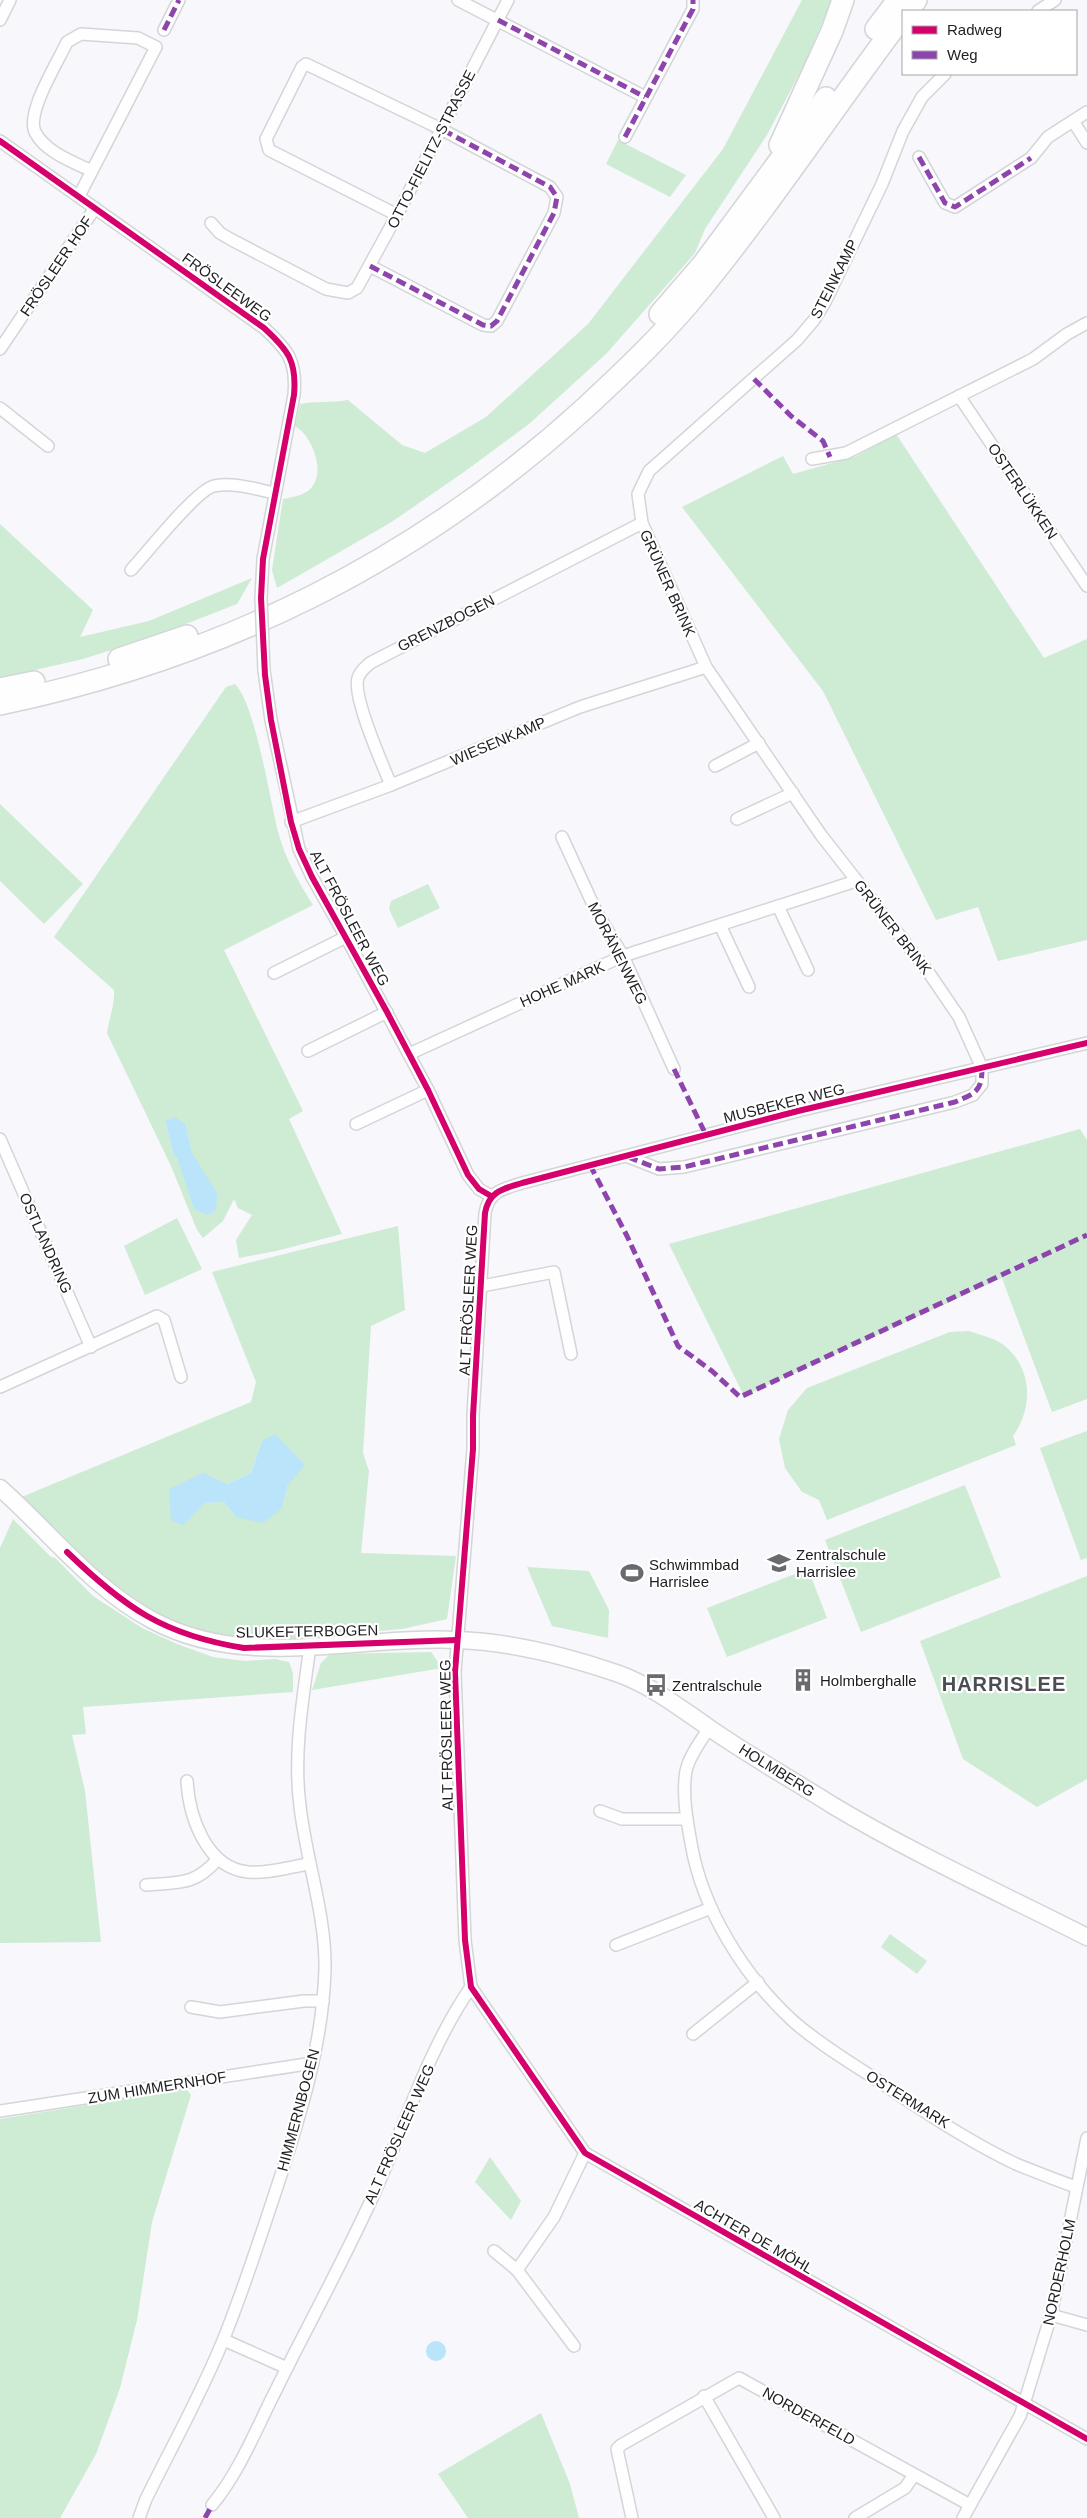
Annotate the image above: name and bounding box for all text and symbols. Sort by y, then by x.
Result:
legend [902,10,1077,75]
text: Radweg [947,21,1002,38]
text: Weg [947,46,978,63]
street label: OTTO-FIELITZ-STRASSE [384,67,478,231]
street label: FRÖSLEER HOF [16,213,96,319]
street label: STEINKAMP [807,237,861,321]
street label: FRÖSLEEWEG [179,249,275,325]
street label: OSTERLÜKKEN [985,440,1061,542]
street label: GRÜNER BRINK [637,527,699,639]
street label: GRENZBOGEN [395,591,497,655]
street label: WIESENKAMP [448,713,548,769]
street label: ALT FRÖSLEER WEG [307,847,393,989]
street label: GRÜNER BRINK [851,876,935,978]
street label: MORÄNENWEG [585,899,651,1007]
street label: HOHE MARK [517,958,607,1010]
street label: MUSBEKER WEG [722,1080,846,1126]
street label: OSTLANDRING [16,1190,76,1296]
street label: ALT FRÖSLEER WEG [456,1224,480,1376]
place label: Zentralschule Harrislee [796,1546,886,1580]
school or university icon: Zentralschule Harrislee [766,1550,792,1576]
place label: Schwimmbad Harrislee [649,1556,739,1590]
sports icon: Schwimmbad Harrislee [619,1560,645,1586]
street label: SLUKEFTERBOGEN [236,1621,378,1641]
street label: ALT FRÖSLEER WEG [436,1659,456,1811]
building icon: Holmberghalle [790,1667,816,1693]
bus stop icon: Zentralschule [643,1672,669,1698]
place label: Holmberghalle [820,1672,917,1689]
district label: HARRISLEE [942,1673,1066,1695]
place label: Zentralschule [672,1677,762,1694]
street label: HOLMBERG [736,1740,818,1800]
street label: HIMMERNBOGEN [274,2047,322,2173]
street label: ALT FRÖSLEER WEG [360,2061,438,2207]
street label: OSTERMARK [863,2067,953,2131]
street label: ZUM HIMMERNHOF [87,2068,227,2106]
street label: ACHTER DE MÖHL [692,2195,816,2277]
street label: NORDERHOLM [1039,2217,1079,2327]
street label: NORDERFELD [760,2384,858,2449]

